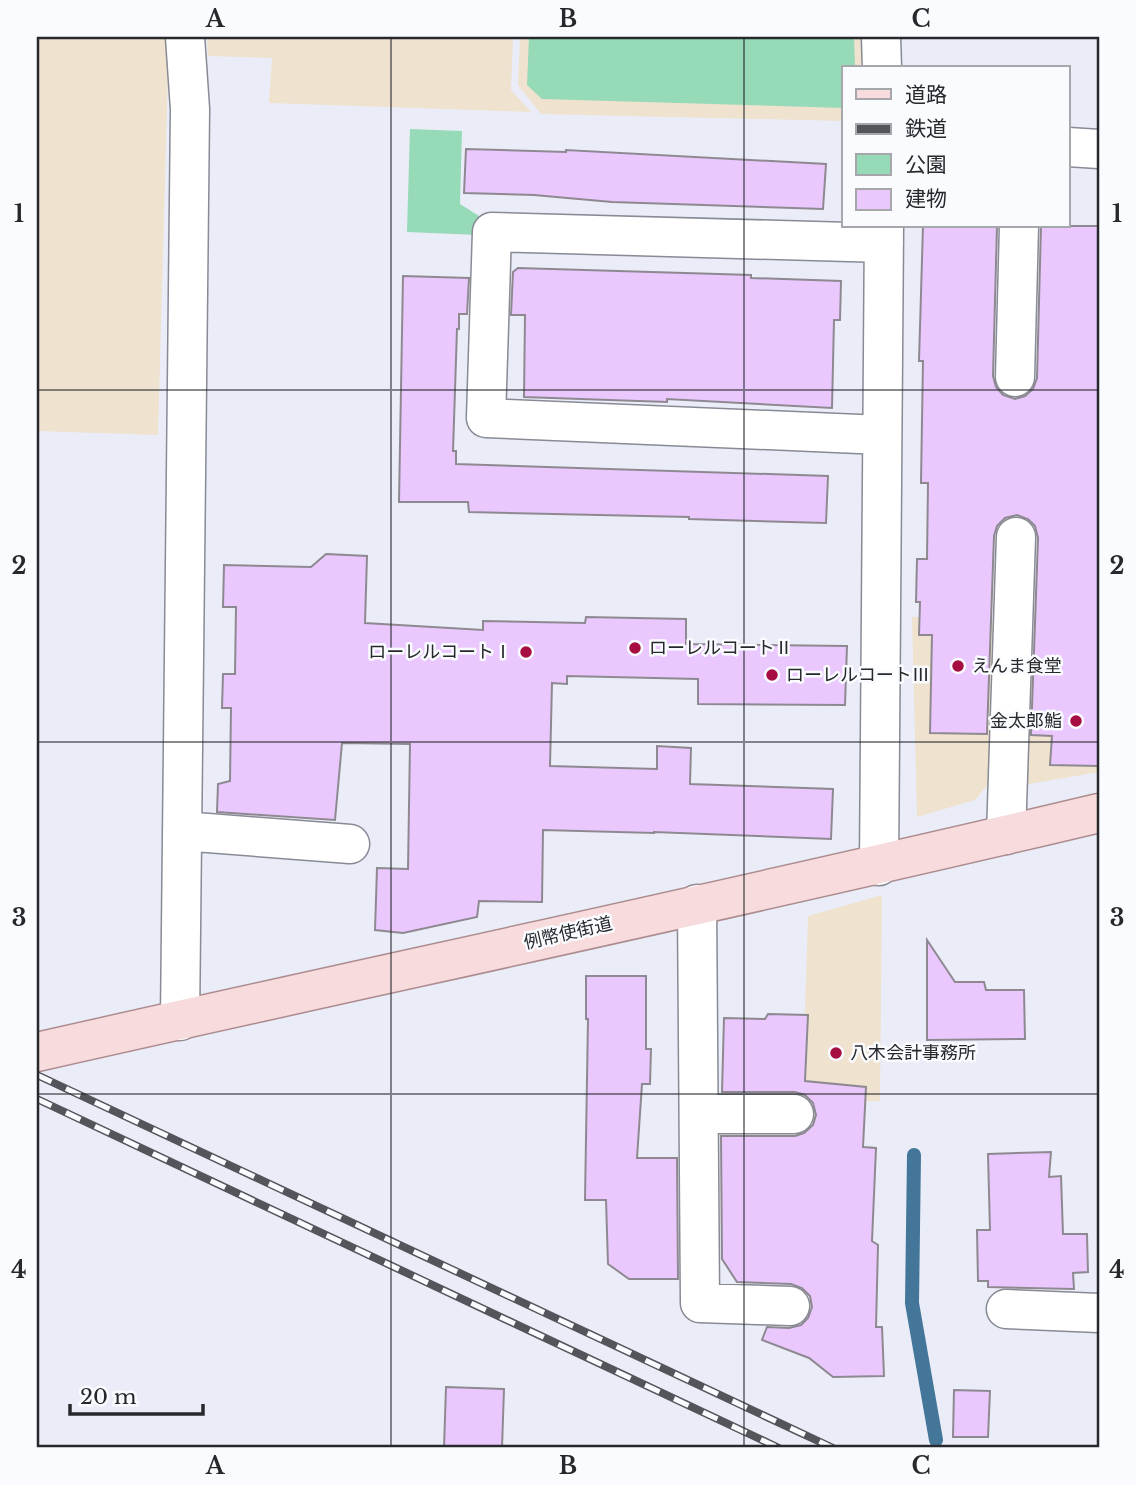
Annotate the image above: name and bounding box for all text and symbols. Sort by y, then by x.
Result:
text: A [205,5,226,33]
text: B [559,5,577,33]
text: C [912,5,930,33]
legend [842,66,1070,228]
text: 道路 [905,82,947,108]
text: 鉄道 [905,116,947,142]
text: 公園 [905,152,947,178]
text: 建物 [905,186,947,212]
text: 1 [14,200,24,228]
text: 1 [1112,200,1122,228]
text: 2 [12,552,26,580]
text: 2 [1110,552,1124,580]
place label: ローレルコートⅡ [649,637,793,659]
marker: ローレルコートⅡ [627,640,643,656]
place label: ローレルコートⅠ [368,641,512,663]
marker: ローレルコートⅠ [518,644,534,660]
place label: えんま食堂 [972,655,1062,677]
marker: えんま食堂 [950,658,966,674]
place label: ローレルコートⅢ [786,664,930,686]
marker: ローレルコートⅢ [764,667,780,683]
place label: 金太郎鮨 [990,710,1062,732]
marker: 金太郎鮨 [1068,713,1084,729]
text: 3 [12,904,26,932]
text: 3 [1110,904,1124,932]
street label: 例幣使街道 [522,912,614,954]
place label: 八木会計事務所 [850,1042,976,1064]
marker: 八木会計事務所 [828,1045,844,1061]
text: 4 [11,1256,27,1284]
text: 4 [1109,1256,1125,1284]
scale bar [70,1373,203,1417]
text: 20 m [80,1384,137,1410]
text: A [205,1452,226,1480]
text: B [559,1452,577,1480]
text: C [912,1452,930,1480]

